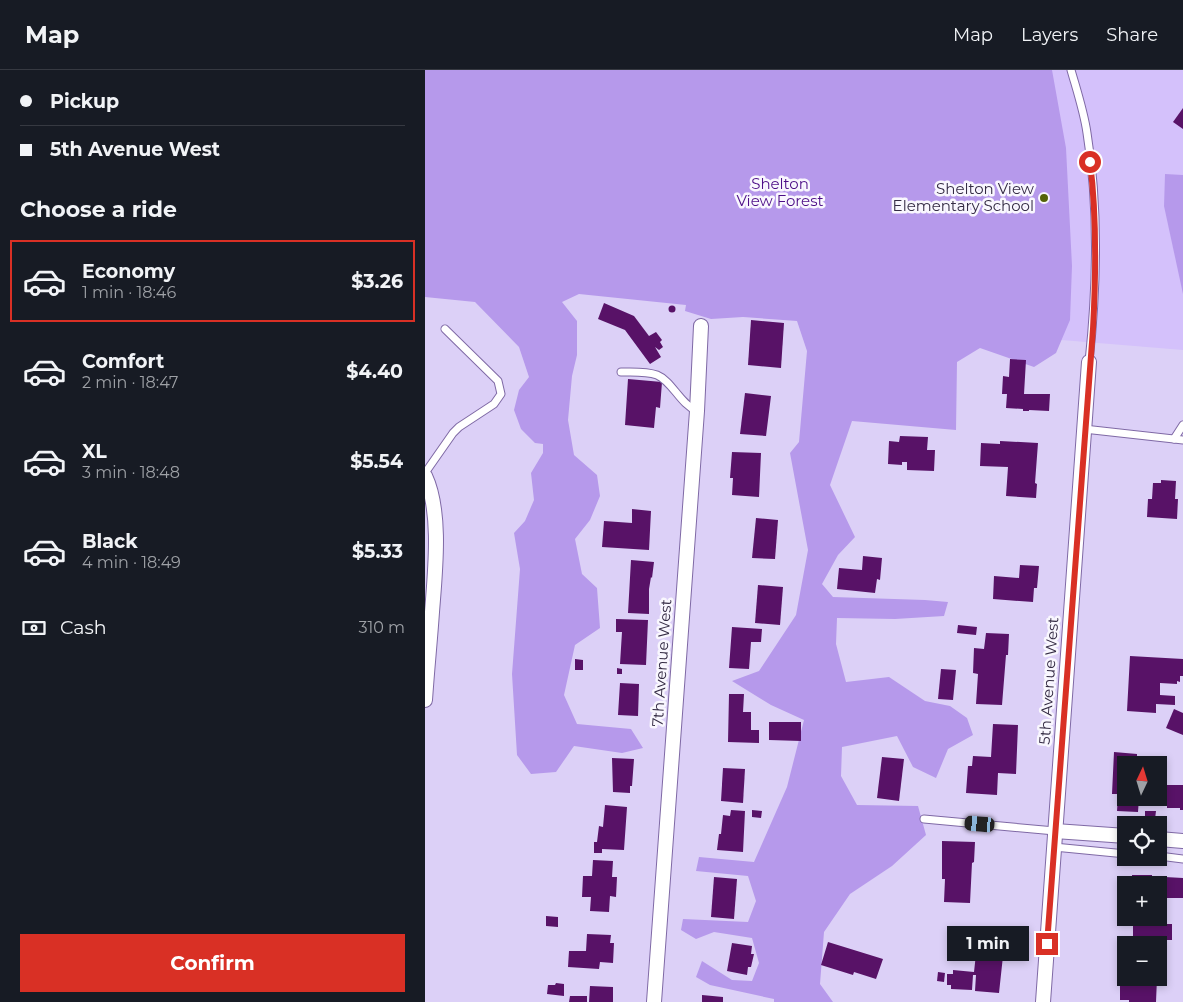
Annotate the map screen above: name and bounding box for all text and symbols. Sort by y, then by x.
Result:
text: Map [25,20,79,49]
text: Map [953,24,993,46]
text: Layers [1021,24,1078,46]
text: Share [1106,24,1158,46]
text: Pickup [50,90,119,113]
text: 5th Avenue West [50,138,220,161]
route start [1079,151,1101,173]
park label: Shelton View Forest [736,174,824,210]
place label: Shelton View Elementary School [893,179,1035,215]
marker: Shelton View Elementary School [1038,192,1050,204]
text: Choose a ride [20,196,177,223]
icon: car [22,259,67,304]
text: Economy [82,260,175,283]
text: $3.26 [351,270,403,293]
text: 1 min · 18:46 [82,283,176,302]
icon: car [22,349,67,394]
text: Comfort [82,350,164,373]
text: $4.40 [346,360,403,383]
text: 2 min · 18:47 [82,373,178,392]
icon: car [22,439,67,484]
text: XL [82,440,107,463]
text: $5.54 [350,450,403,473]
text: 3 min · 18:48 [82,463,180,482]
icon: car [22,529,67,574]
text: Black [82,530,138,553]
text: $5.33 [352,540,403,563]
text: 4 min · 18:49 [82,553,181,572]
street label: 7th Avenue West [648,599,675,727]
icon: cash [20,614,48,642]
text: Cash [60,616,107,639]
street label: 5th Avenue West [1035,617,1062,745]
text: 310 m [358,618,405,637]
north arrow [1117,756,1167,806]
map controls [1117,756,1167,986]
car [964,815,995,833]
button: locate [1117,816,1167,866]
button: + [1117,876,1167,926]
callout: 1 min [947,926,1029,962]
route end [1036,933,1058,955]
button: Confirm [20,934,405,992]
text: 1 min [966,934,1010,953]
button: − [1117,936,1167,986]

